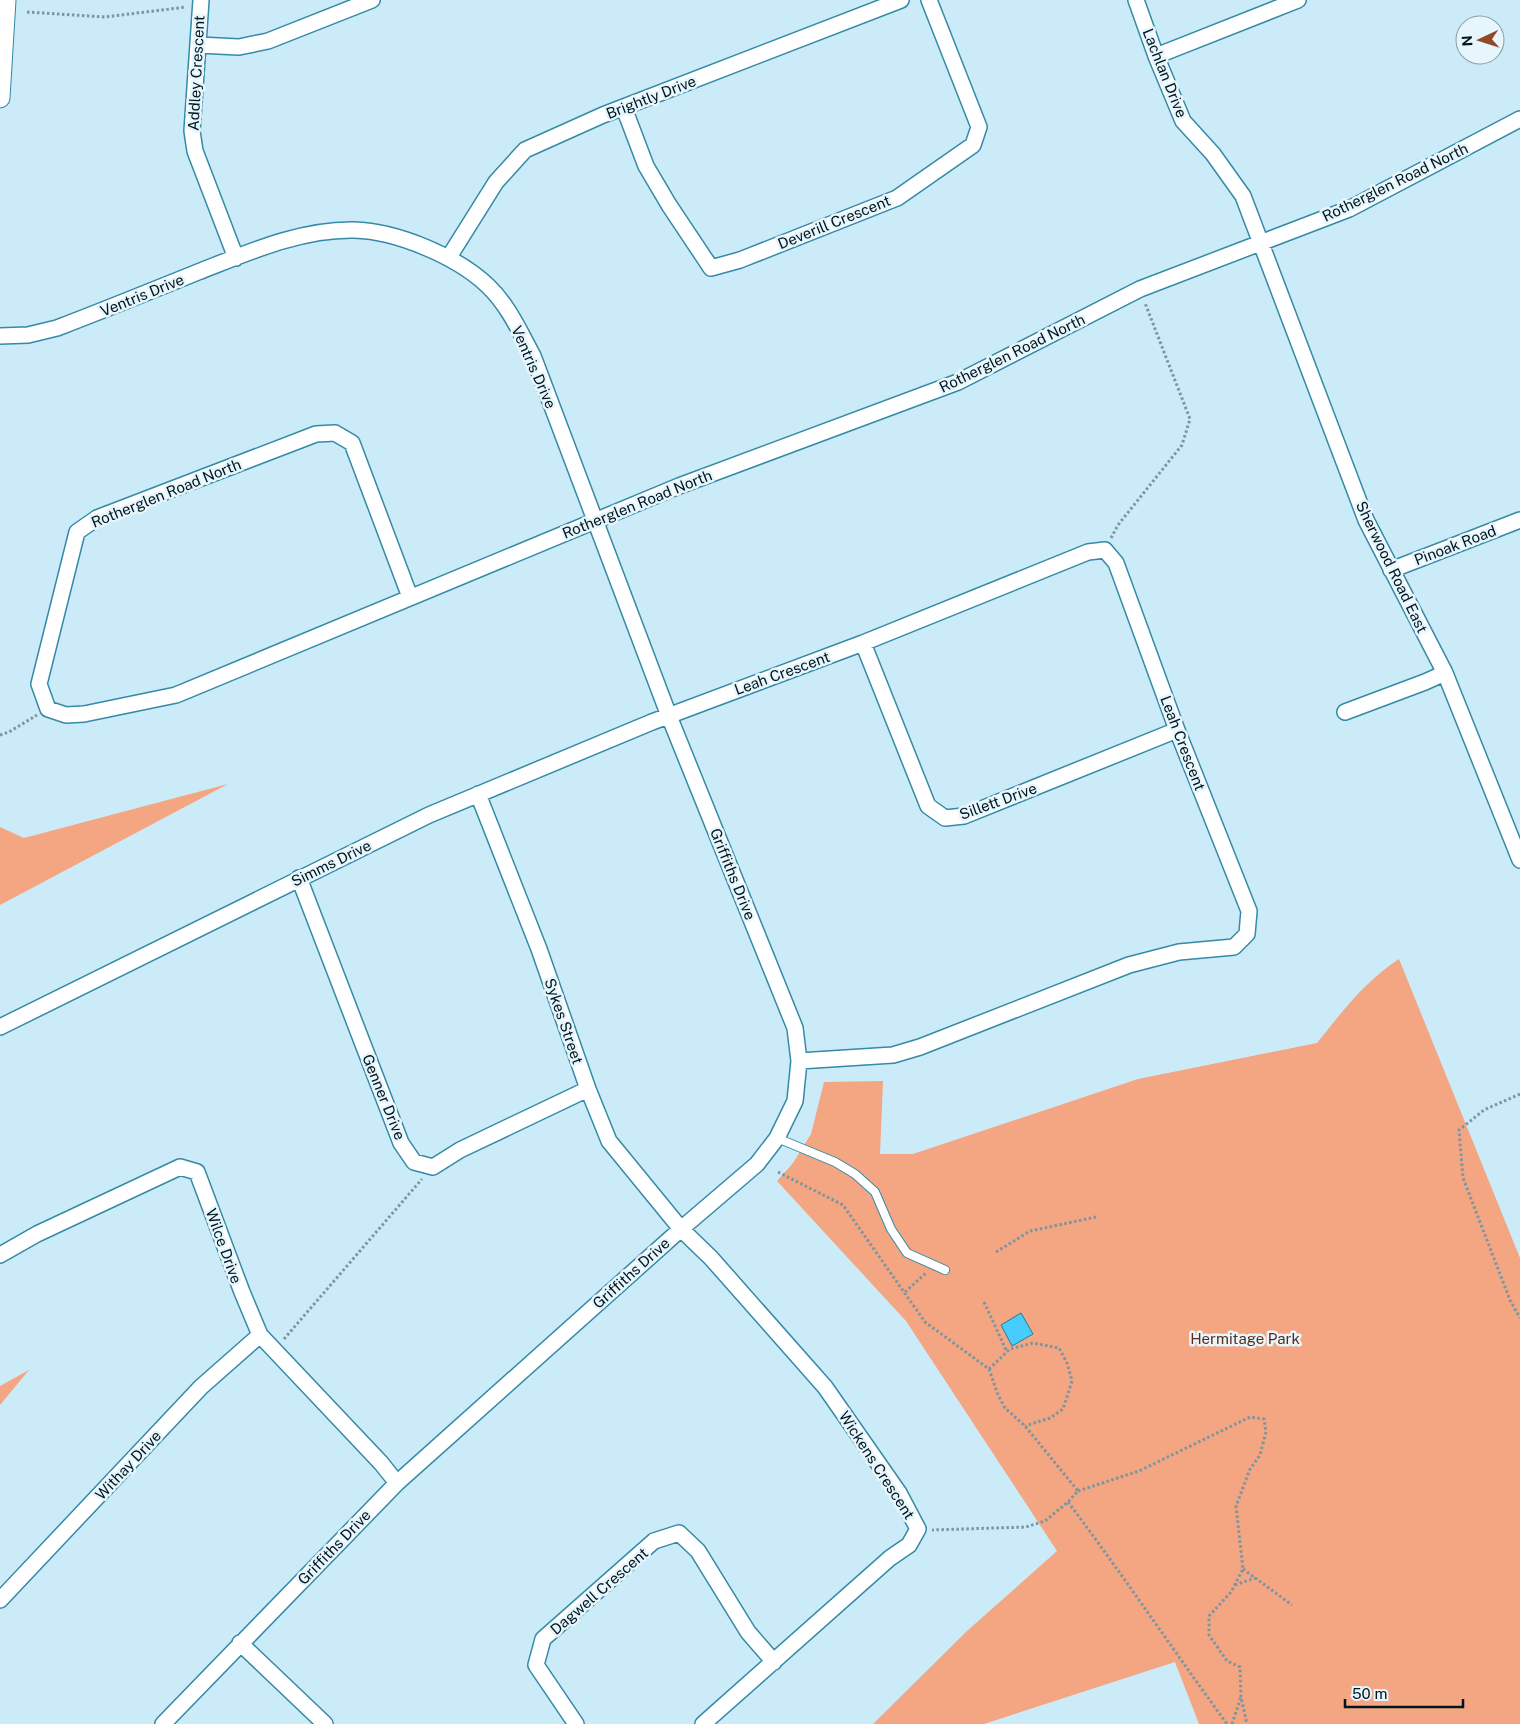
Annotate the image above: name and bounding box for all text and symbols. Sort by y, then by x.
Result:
street label: Addley Crescent [184,15,208,131]
north arrow [1455,15,1505,65]
street label: Lachlan Drive [1139,26,1191,120]
text: N [1459,35,1475,47]
street label: Brightly Drive [604,72,698,122]
street label: Rotherglen Road North [1319,139,1471,225]
street label: Deverill Crescent [775,192,893,252]
street label: Ventris Drive [98,270,186,320]
street label: Rotherglen Road North [936,310,1088,396]
street label: Ventris Drive [508,323,560,411]
street label: Rotherglen Road North [89,455,243,531]
street label: Rotherglen Road North [560,466,714,542]
street label: Sherwood Road East [1353,498,1431,636]
street label: Pinoak Road [1412,522,1498,568]
street label: Leah Crescent [732,648,832,698]
street label: Leah Crescent [1157,693,1209,793]
street label: Sillett Drive [957,779,1039,823]
street label: Griffiths Drive [707,826,759,922]
street label: Simms Drive [288,836,374,890]
street label: Sykes Street [541,976,587,1066]
street label: Genner Drive [359,1052,409,1142]
street label: Wilce Drive [203,1206,245,1286]
street label: Griffiths Drive [589,1234,673,1312]
park label: Hermitage Park [1190,1330,1300,1347]
street label: Wickens Crescent [836,1408,918,1522]
street label: Withay Drive [92,1427,164,1503]
street label: Griffiths Drive [294,1506,374,1588]
street label: Dagwell Crescent [547,1544,651,1638]
scale bar [1345,1676,1462,1708]
text: 50 m [1352,1685,1387,1702]

